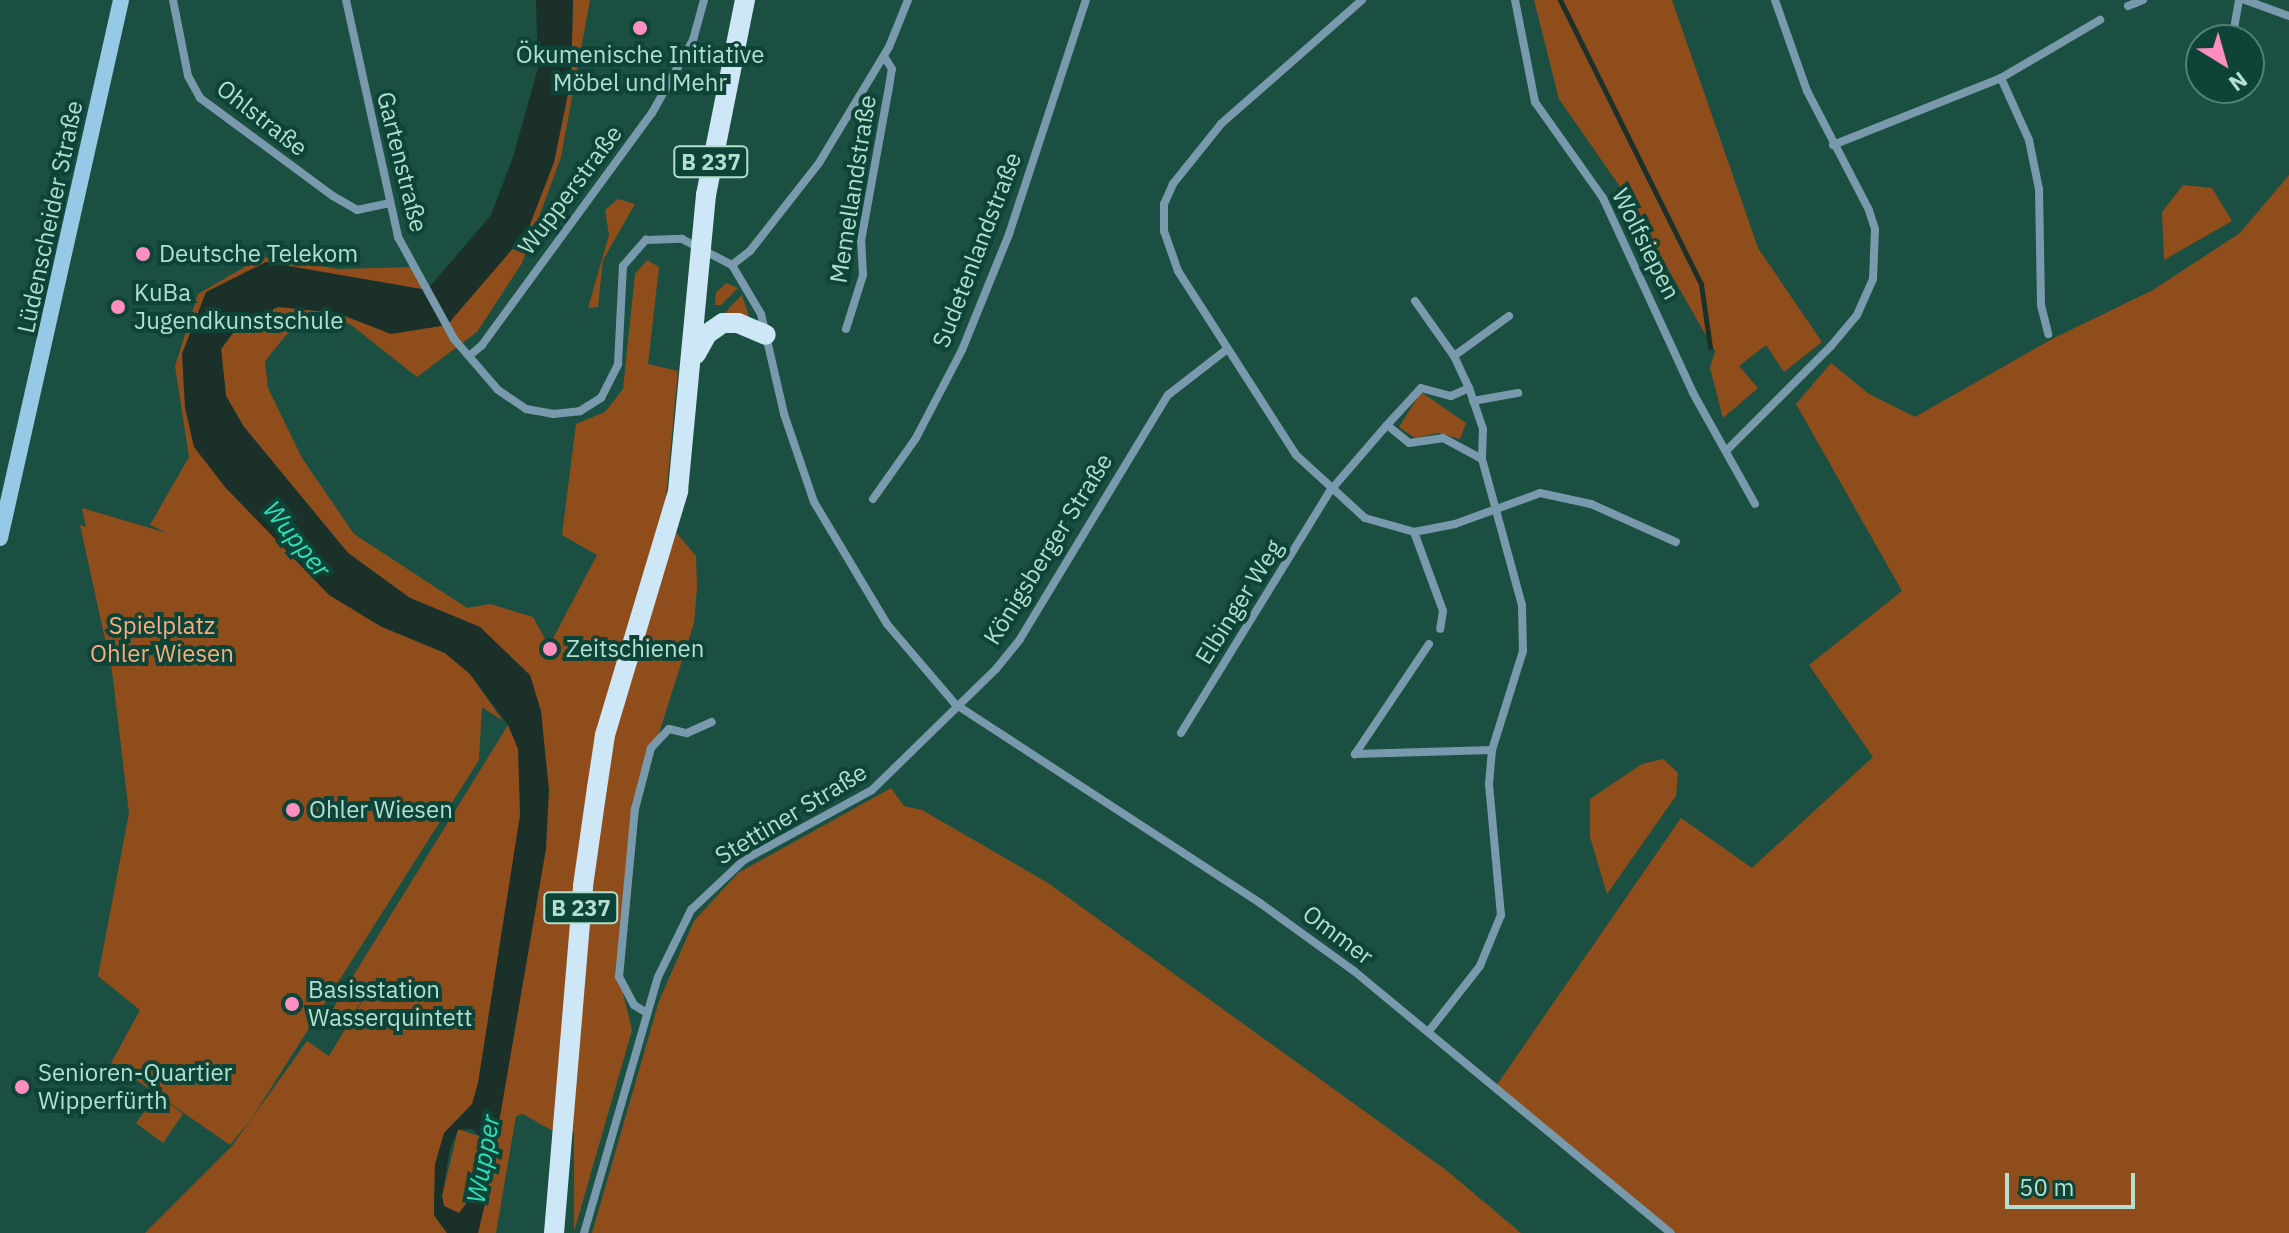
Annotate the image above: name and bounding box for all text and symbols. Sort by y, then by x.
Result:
marker: Ökumenische Initiative Möbel und Mehr [631,19,649,37]
north arrow [2185,24,2265,104]
place label: Ökumenische Initiative Möbel und Mehr [516,41,764,97]
text: N [2223,66,2254,98]
street label: Ohlstraße [211,74,313,162]
street label: Gartenstraße [371,89,433,235]
street label: Memellandstraße [824,93,882,285]
street label: Lüdenscheider Straße [11,98,89,336]
street label: Wupperstraße [512,120,628,260]
road number: B 237 [673,144,749,180]
street label: Sudetenlandstraße [927,148,1027,352]
street label: Wolfsiepen [1606,184,1686,304]
place label: Deutsche Telekom [159,240,358,268]
marker: Deutsche Telekom [134,245,152,263]
place label: KuBa Jugendkunstschule [134,279,343,335]
marker: KuBa Jugendkunstschule [109,298,127,316]
street label: Königsberger Straße [977,448,1119,650]
water label: Wupper [257,494,337,584]
street label: Elbinger Weg [1189,535,1289,669]
park label: Spielplatz Ohler Wiesen [90,612,234,668]
place label: Zeitschienen [566,635,704,663]
marker: Zeitschienen [541,640,559,658]
street label: Stettiner Straße [710,757,872,871]
place label: Ohler Wiesen [309,796,453,824]
marker: Ohler Wiesen [284,801,302,819]
road number: B 237 [543,890,619,926]
street label: Ommer [1297,899,1379,971]
place label: Basisstation Wasserquintett [308,976,472,1032]
marker: Basisstation Wasserquintett [283,995,301,1013]
place label: Senioren-Quartier Wipperfürth [38,1059,232,1115]
marker: Senioren-Quartier Wipperfürth [13,1078,31,1096]
water label: Wupper [460,1112,506,1206]
scale bar [2009,1157,2139,1207]
text: 50 m [2019,1171,2074,1203]

